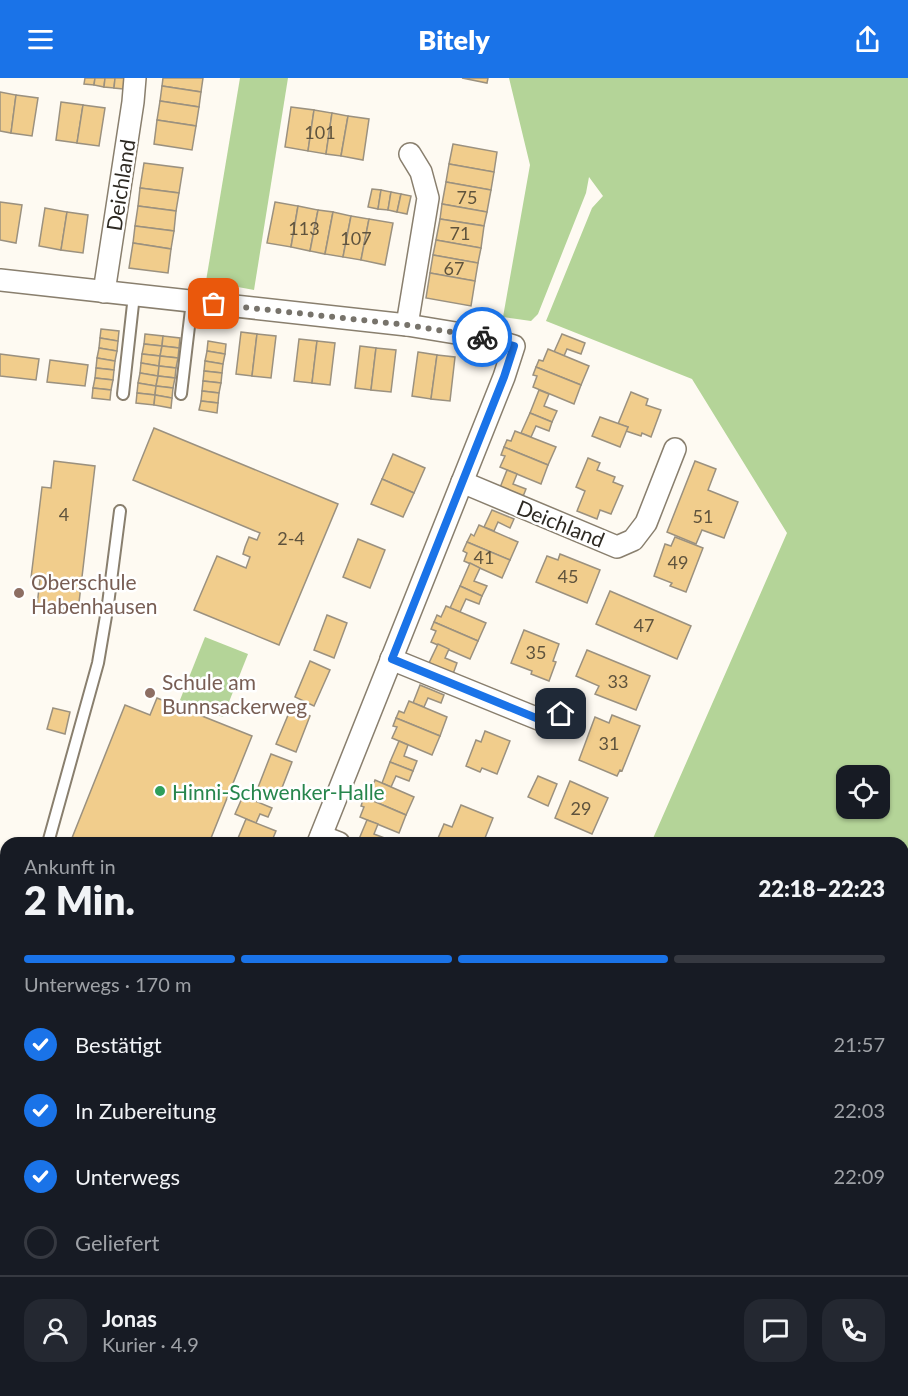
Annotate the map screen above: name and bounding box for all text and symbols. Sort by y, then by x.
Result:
icon: menu [24,23,57,56]
text: Bitely [418,23,490,56]
icon: share [851,23,884,56]
house number: 101 [304,121,336,143]
street label: Deichland [100,137,140,233]
house number: 75 [457,186,477,208]
house number: 113 [288,217,320,239]
house number: 71 [450,222,470,244]
house number: 107 [340,227,372,249]
house number: 67 [444,257,464,279]
pin [188,278,239,329]
icon: bag [197,287,230,320]
courier [452,307,512,367]
icon: bike [466,321,499,354]
street label: Deichland [513,494,609,552]
house number: 4 [59,503,69,525]
house number: 51 [693,505,713,527]
house number: 2-4 [277,527,305,549]
house number: 41 [474,546,494,568]
house number: 49 [668,551,688,573]
house number: 45 [558,565,578,587]
place label: Oberschule Habenhausen [31,569,157,618]
marker: Oberschule Habenhausen [12,586,26,600]
house number: 47 [634,614,654,636]
house number: 35 [526,641,546,663]
place label: Schule am Bunnsackerweg [162,669,307,718]
house number: 33 [608,670,628,692]
marker: Schule am Bunnsackerweg [143,686,157,700]
pin [535,688,586,739]
icon: home [544,697,577,730]
house number: 31 [599,732,619,754]
map controls [836,765,890,819]
button: locate [836,765,890,819]
place label: Hinni-Schwenker-Halle [172,779,385,804]
marker: Hinni-Schwenker-Halle [153,784,167,798]
house number: 29 [571,797,591,819]
text: Ankunft in [24,854,116,878]
text: 22:18–22:23 [759,875,885,902]
text: 2 Min. [24,877,135,923]
text: Unterwegs · 170 m [24,972,191,996]
icon: check [24,1028,57,1061]
text: Bestätigt [75,1031,162,1058]
text: 21:57 [834,1032,885,1056]
icon: check [24,1094,57,1127]
text: In Zubereitung [75,1097,216,1124]
text: 22:03 [834,1098,885,1122]
icon: check [24,1160,57,1193]
text: Unterwegs [75,1163,180,1190]
text: 22:09 [834,1164,885,1188]
text: Geliefert [75,1229,159,1256]
button: person [24,1299,87,1362]
button: chat [744,1299,807,1362]
button: phone [822,1299,885,1362]
text: Jonas [102,1305,157,1332]
text: Kurier · 4.9 [102,1332,199,1356]

